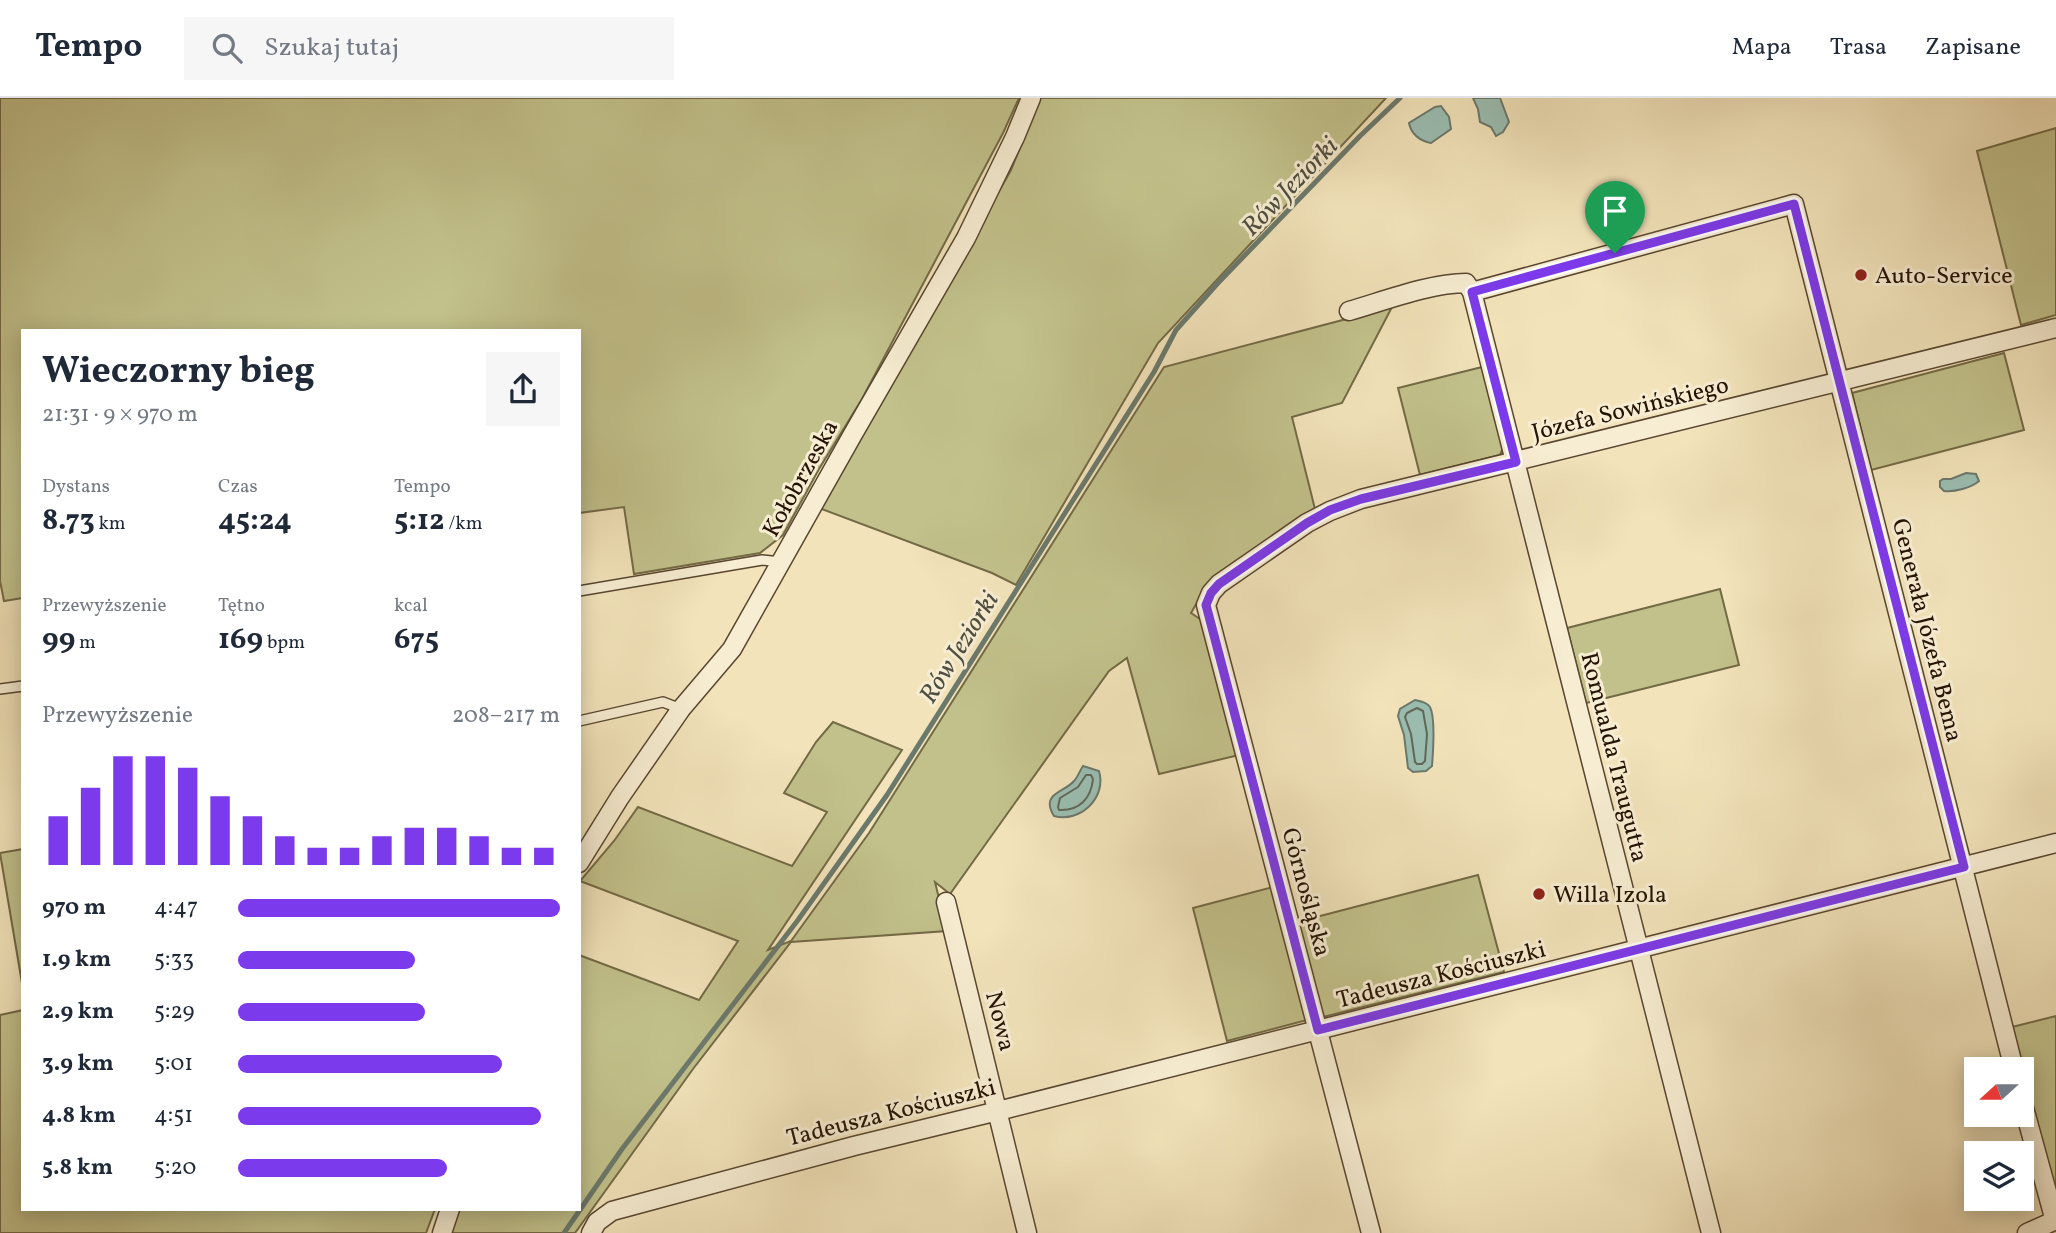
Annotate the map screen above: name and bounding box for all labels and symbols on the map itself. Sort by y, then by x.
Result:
water label: Rów Jeziorki [1234,129,1347,245]
pin [1585,181,1645,253]
place label: Auto-Service [1875,260,2013,294]
marker: Auto-Service [1853,267,1869,283]
street label: Józefa Sowińskiego [1528,369,1733,451]
street label: Kołobrzeska [756,414,848,544]
street label: Generała Józefa Bema [1882,515,1970,746]
water label: Rów Jeziorki [911,585,1008,711]
street label: Romualda Traugutta [1571,649,1656,866]
street label: Górnośląska [1272,824,1339,961]
place label: Willa Izola [1553,879,1667,913]
marker: Willa Izola [1531,886,1547,902]
street label: Tadeusza Kościuszki [1333,933,1550,1018]
street label: Nowa [975,988,1023,1055]
north arrow [1964,1057,2034,1127]
street label: Tadeusza Kościuszki [783,1071,1000,1156]

